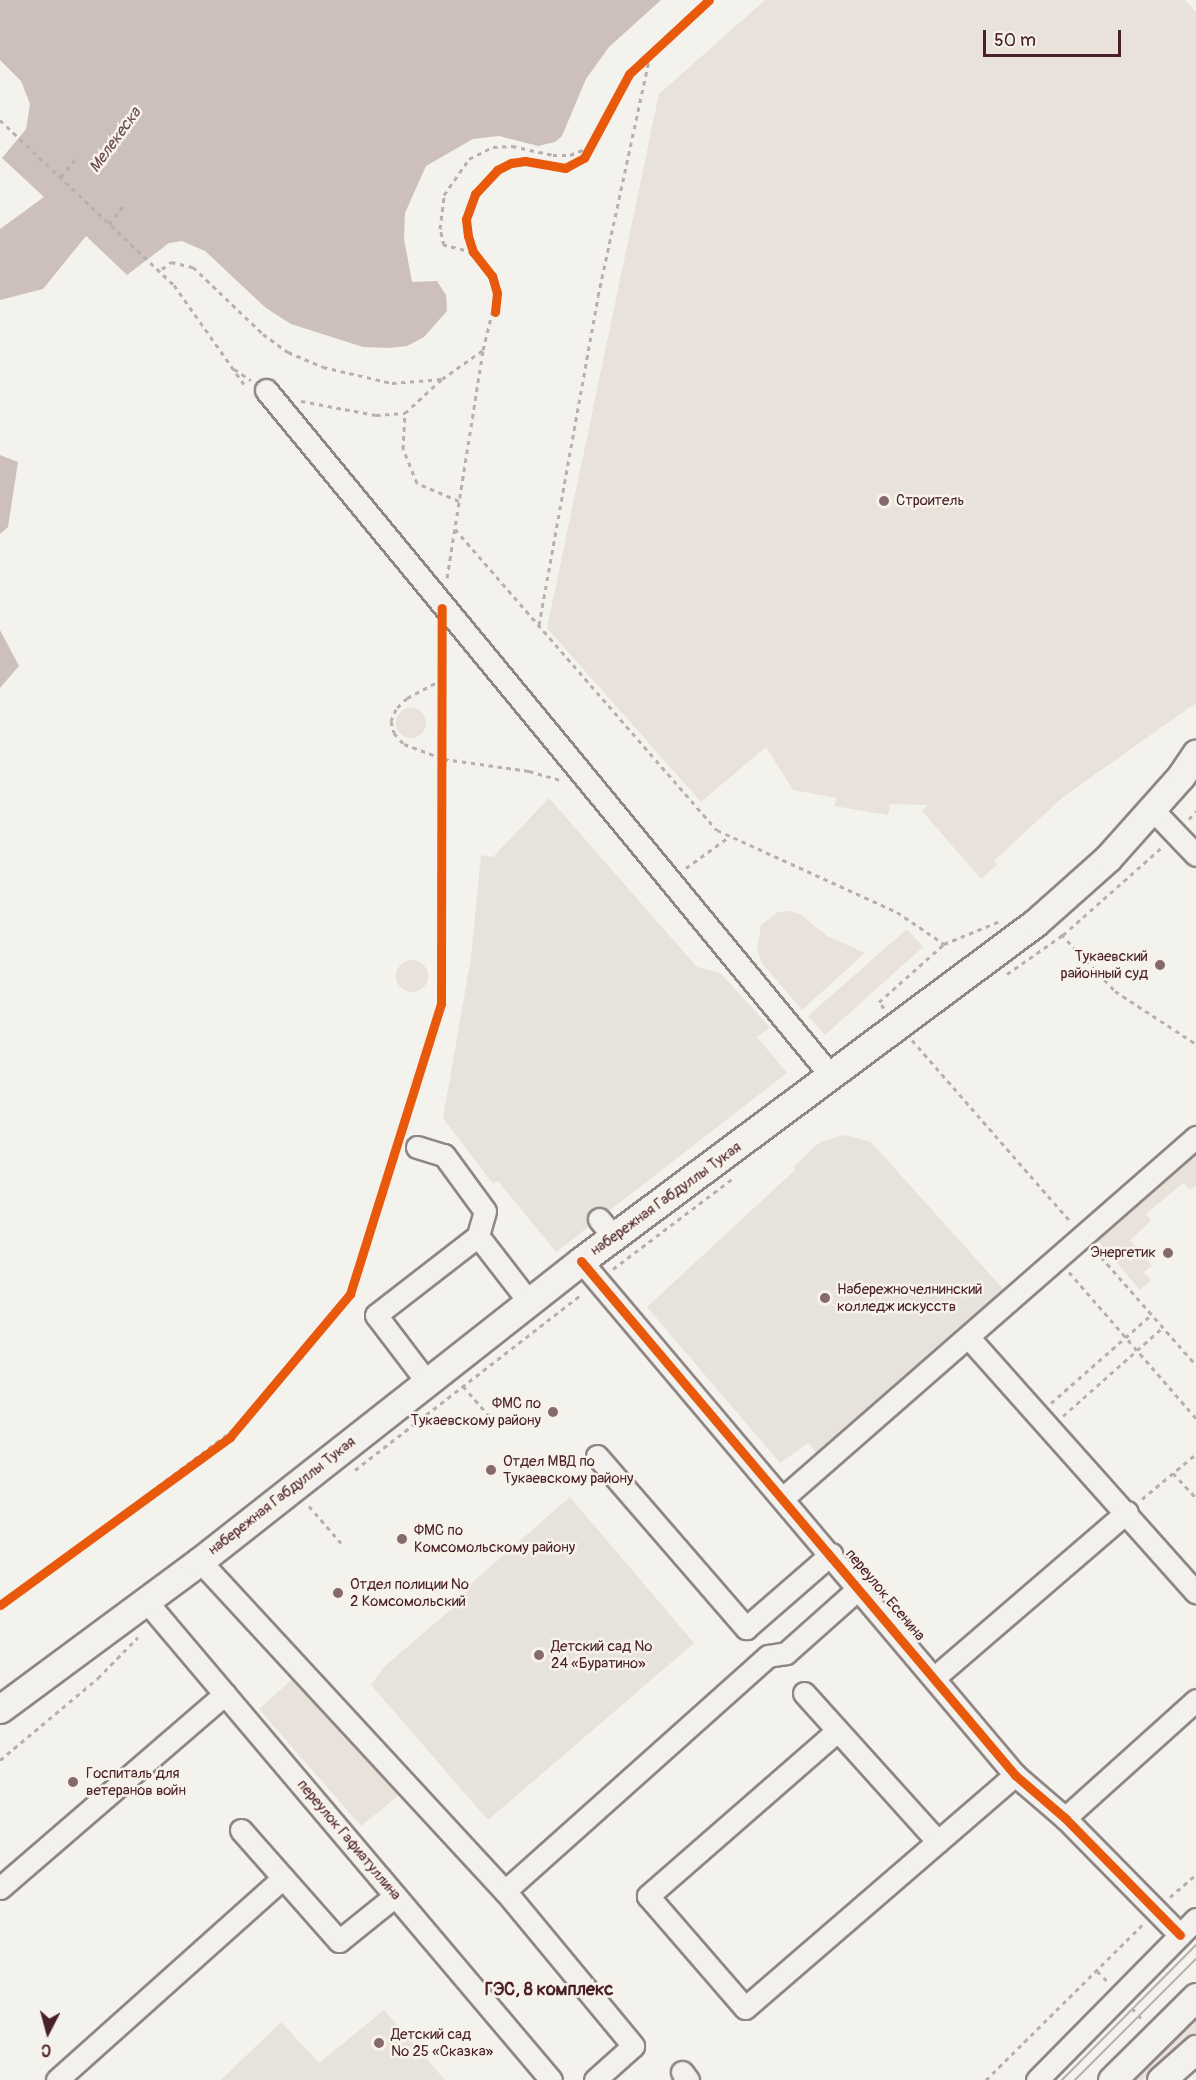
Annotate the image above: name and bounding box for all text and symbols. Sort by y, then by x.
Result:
scale bar [986,18,1124,56]
text: 50 m [994,29,1036,52]
water label: Мелекеска [85,104,145,176]
place label: Строитель [896,492,964,510]
marker: Строитель [877,494,891,508]
place label: Тукаевский районный суд [1061,947,1148,982]
marker: Тукаевский районный суд [1153,958,1167,972]
street label: набережная Габдуллы Тукая [587,1138,745,1260]
place label: Энергетик [1091,1244,1156,1262]
marker: Энергетик [1161,1246,1175,1260]
place label: Набережночелнинский колледж искусств [837,1280,982,1315]
marker: Набережночелнинский колледж искусств [818,1291,832,1305]
place label: ФМС по Тукаевскому району [411,1394,541,1429]
marker: ФМС по Тукаевскому району [546,1405,560,1419]
street label: набережная Габдуллы Тукая [205,1433,359,1559]
place label: Отдел МВД по Тукаевскому району [503,1452,633,1487]
marker: Отдел МВД по Тукаевскому району [484,1463,498,1477]
place label: ФМС по Комсомольскому району [414,1521,575,1556]
marker: ФМС по Комсомольскому району [395,1532,409,1546]
street label: переулок Есенина [841,1545,929,1645]
place label: Отдел полиции № 2 Комсомольский [350,1575,469,1610]
marker: Отдел полиции № 2 Комсомольский [331,1586,345,1600]
place label: Детский сад № 24 «Буратино» [551,1637,652,1672]
marker: Детский сад № 24 «Буратино» [532,1648,546,1662]
place label: Госпиталь для ветеранов войн [86,1764,186,1799]
marker: Госпиталь для ветеранов войн [64,1773,82,1791]
street label: переулок Гафиатуллина [293,1776,405,1904]
district label: ГЭС, 8 комплекс [485,1979,613,2001]
north arrow [18,2002,78,2062]
place label: Детский сад № 25 «Сказка» [391,2025,493,2060]
marker: Детский сад № 25 «Сказка» [372,2036,386,2050]
text: С [40,2039,52,2060]

